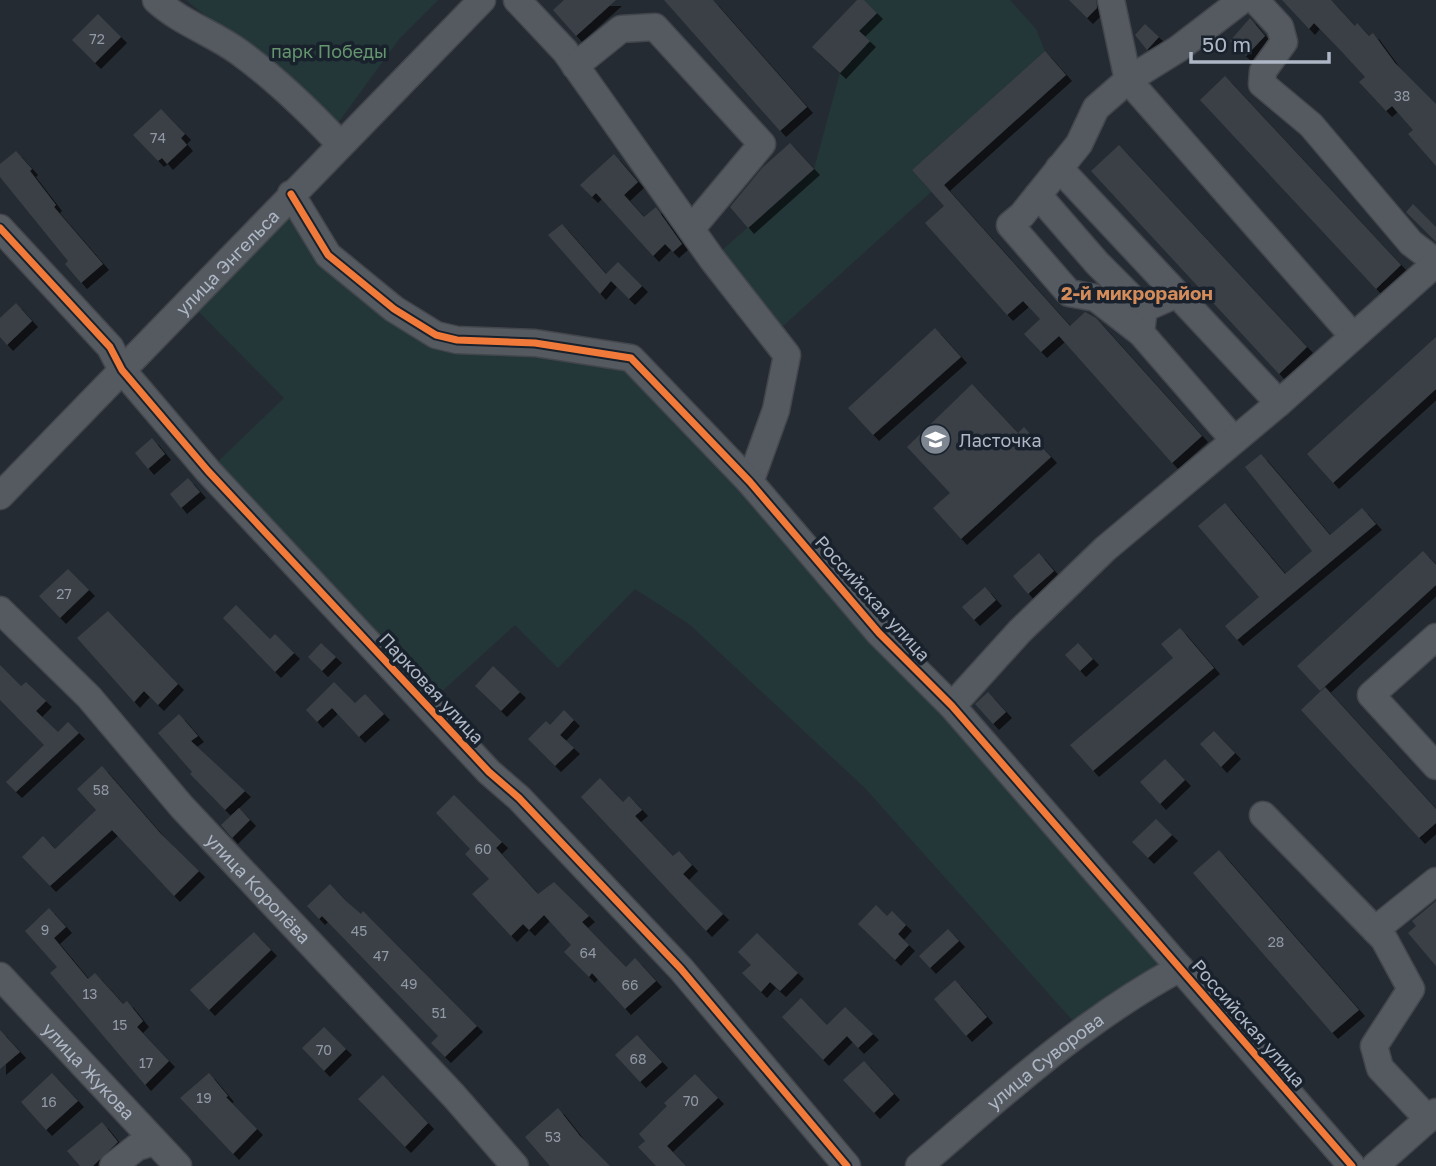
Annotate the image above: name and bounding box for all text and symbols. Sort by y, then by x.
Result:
scale bar [1191,21,1329,65]
house number: 72 [89,30,105,47]
text: 50 m [1202,31,1251,57]
park label: парк Победы [271,40,387,62]
house number: 38 [1394,87,1410,104]
house number: 74 [150,129,166,146]
street label: улица Энгельса [171,205,284,320]
district label: 2-й микрорайон [1061,281,1213,304]
school or university icon: Ласточка [919,423,953,457]
place label: Ласточка [959,429,1042,451]
street label: Российская улица [811,531,935,665]
house number: 27 [56,585,72,602]
street label: Парковая улица [375,628,489,748]
house number: 58 [93,781,109,798]
street label: улица Королёва [201,828,316,948]
house number: 60 [474,840,492,857]
house number: 9 [41,921,49,938]
house number: 45 [351,922,367,939]
house number: 28 [1268,933,1284,950]
house number: 64 [579,944,597,961]
house number: 47 [373,947,389,964]
street label: Российская улица [1188,955,1310,1091]
house number: 49 [400,975,418,992]
house number: 66 [622,976,638,993]
house number: 13 [83,985,97,1002]
house number: 51 [432,1004,447,1021]
street label: улица Суворова [982,1008,1108,1114]
house number: 15 [113,1016,127,1033]
street label: улица Жукова [38,1018,140,1124]
house number: 70 [316,1041,332,1058]
house number: 68 [629,1050,647,1067]
house number: 17 [139,1054,153,1071]
house number: 19 [196,1089,212,1106]
house number: 70 [683,1092,699,1109]
house number: 16 [41,1093,57,1110]
house number: 53 [545,1128,561,1145]

